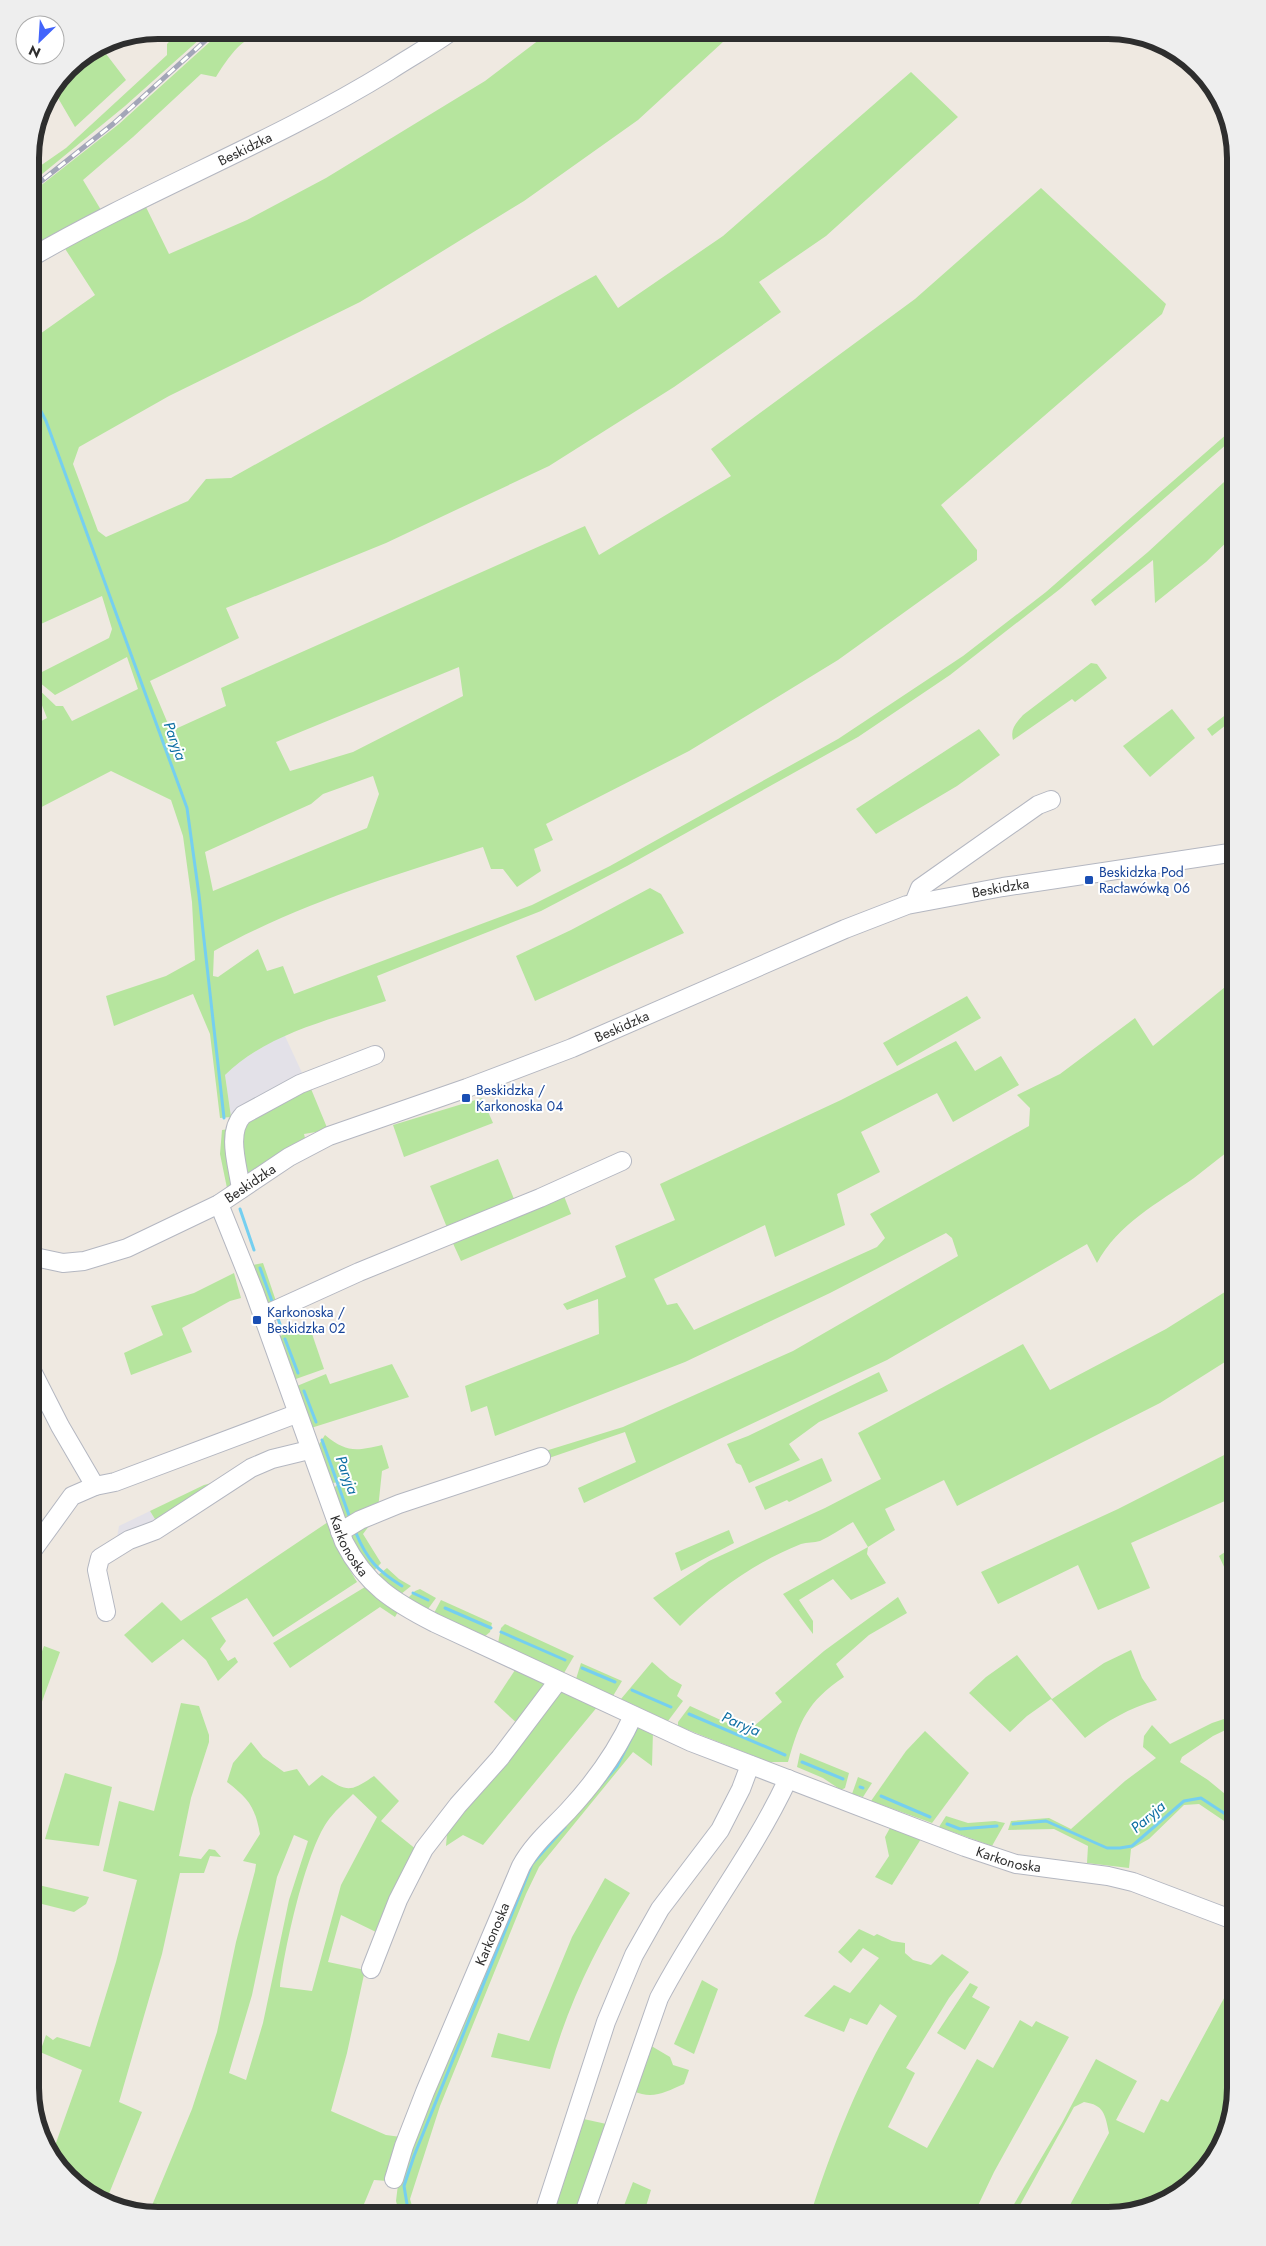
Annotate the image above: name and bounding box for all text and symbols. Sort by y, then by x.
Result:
north arrow [15,15,65,65]
text: N [25,40,44,63]
street label: Beskidzka [214,127,275,170]
water label: Paryja [158,719,192,764]
place label: Beskidzka Pod Racławówką 06 [1099,862,1190,898]
street label: Beskidzka [970,873,1030,903]
marker: Beskidzka Pod Racławówką 06 [1083,874,1095,886]
street label: Beskidzka [591,1006,652,1047]
place label: Beskidzka / Karkonoska 04 [476,1080,563,1116]
marker: Beskidzka / Karkonoska 04 [460,1092,472,1104]
street label: Beskidzka [220,1159,280,1208]
place label: Karkonoska / Beskidzka 02 [267,1302,345,1338]
marker: Karkonoska / Beskidzka 02 [251,1314,263,1326]
water label: Paryja [330,1453,364,1498]
street label: Karkonoska [325,1513,373,1581]
water label: Paryja [718,1706,764,1742]
water label: Paryja [1126,1795,1171,1838]
street label: Karkonoska [973,1841,1042,1877]
street label: Karkonoska [470,1899,514,1969]

